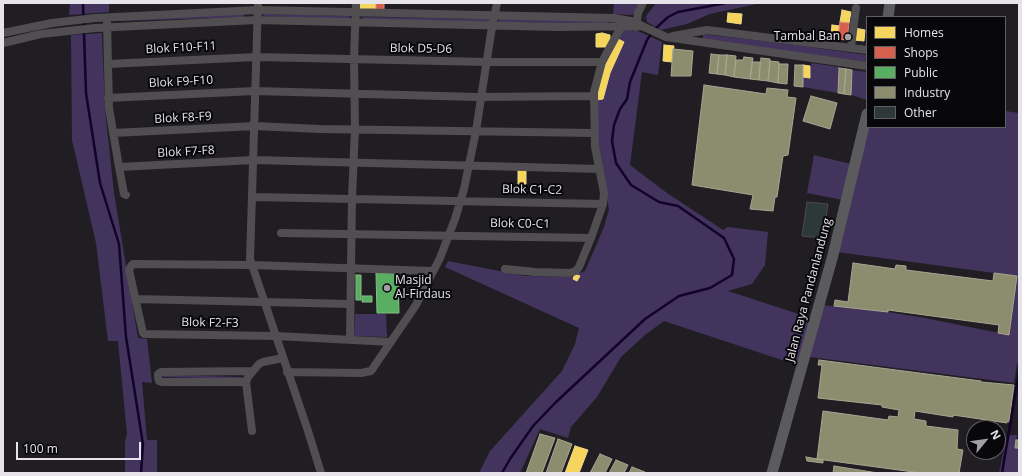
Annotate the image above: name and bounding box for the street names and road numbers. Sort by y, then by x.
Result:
street label: Blok F10-F11 [145,39,217,57]
street label: Blok D5-D6 [390,41,452,57]
street label: Blok F9-F10 [149,73,213,91]
street label: Blok F8-F9 [154,109,212,127]
street label: Blok F7-F8 [157,143,215,161]
street label: Blok C1-C2 [502,182,562,198]
street label: Blok C0-C1 [490,216,550,232]
street label: Jalan Raya Pandanlandung [783,217,835,363]
street label: Blok F2-F3 [181,315,239,331]

